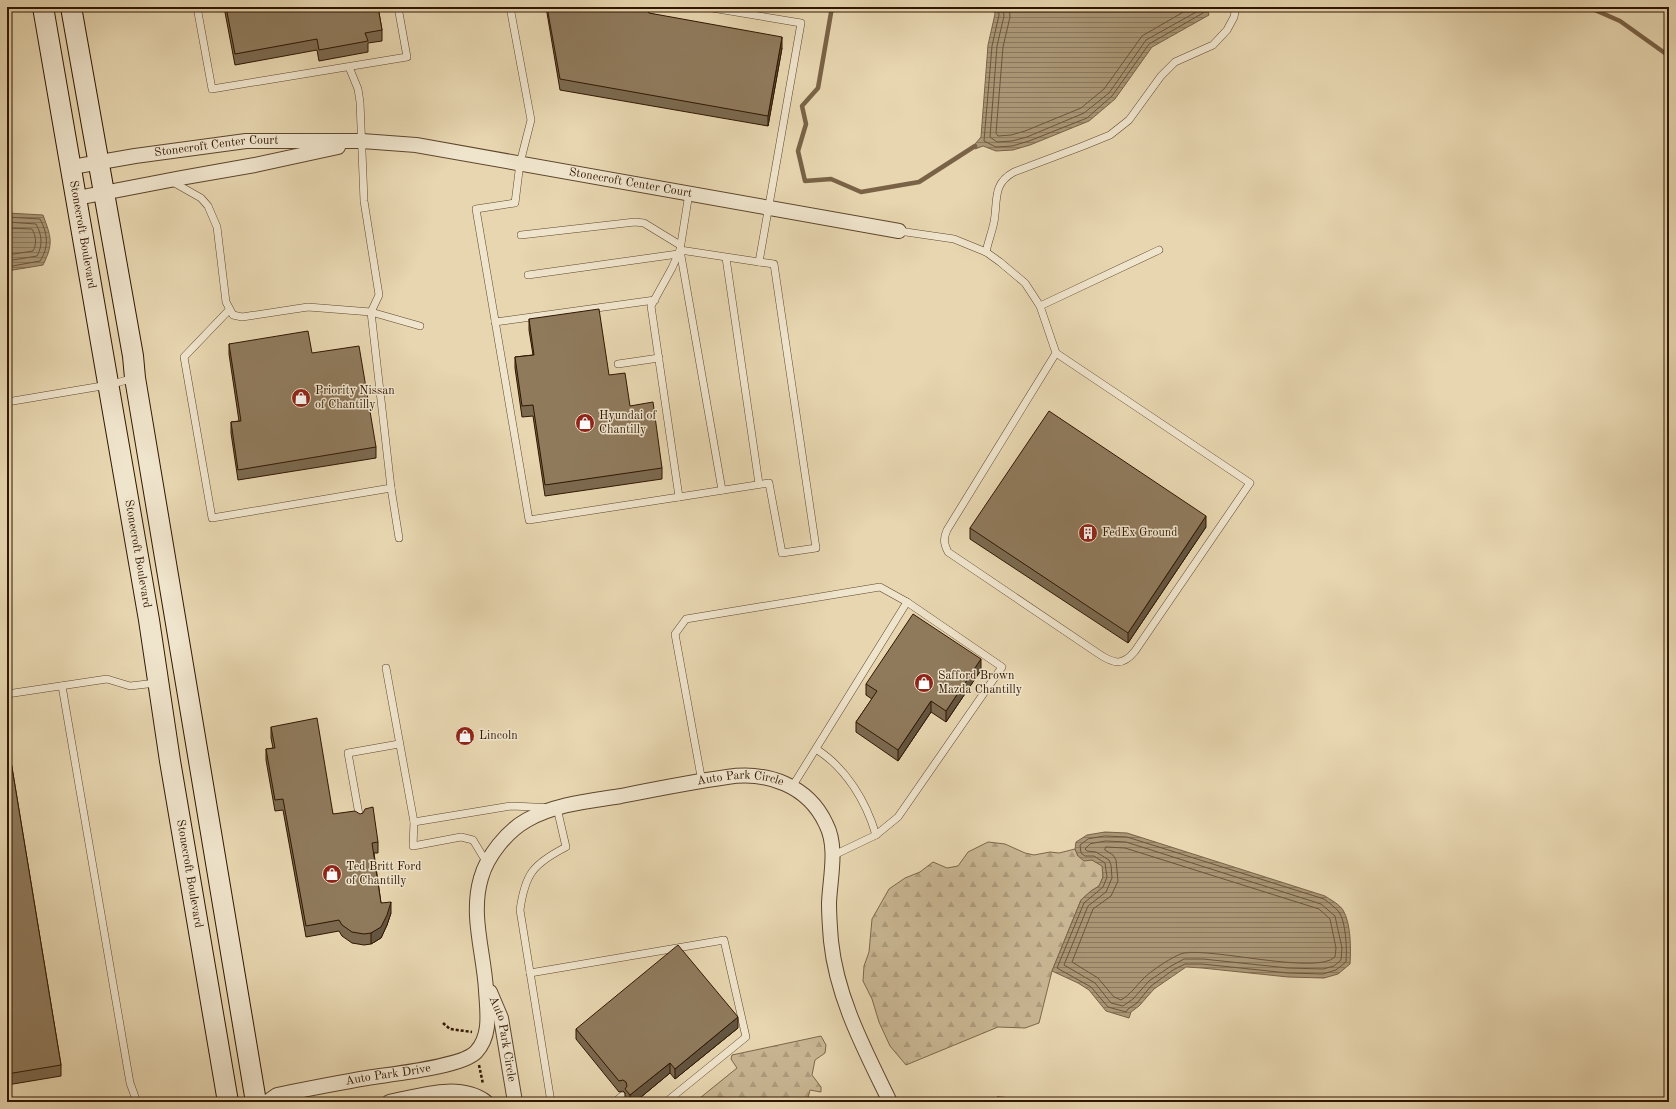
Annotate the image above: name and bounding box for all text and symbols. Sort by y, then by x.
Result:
street label: Stonecroft Center Court [154,135,278,159]
street label: Stonecroft Center Court [568,166,693,200]
street label: Stonecroft Boulevard [67,179,98,290]
place label: Priority Nissan of Chantilly [315,385,395,411]
shop icon: Priority Nissan of Chantilly [290,387,312,409]
place label: Hyundai of Chantilly [599,410,657,436]
shop icon: Hyundai of Chantilly [574,412,596,434]
street label: Stonecroft Boulevard [122,499,153,609]
building icon: FedEx Ground [1077,522,1099,544]
place label: FedEx Ground [1102,527,1178,539]
place label: Safford Brown Mazda Chantilly [938,670,1023,696]
shop icon: Safford Brown Mazda Chantilly [913,672,935,694]
shop icon: Lincoln [454,725,476,747]
place label: Lincoln [479,730,518,742]
street label: Auto Park Circle [696,770,786,789]
street label: Stonecroft Boulevard [174,819,204,929]
place label: Ted Britt Ford of Chantilly [346,861,421,887]
shop icon: Ted Britt Ford of Chantilly [321,863,343,885]
street label: Auto Park Circle [487,995,518,1083]
street label: Auto Park Drive [344,1062,432,1088]

